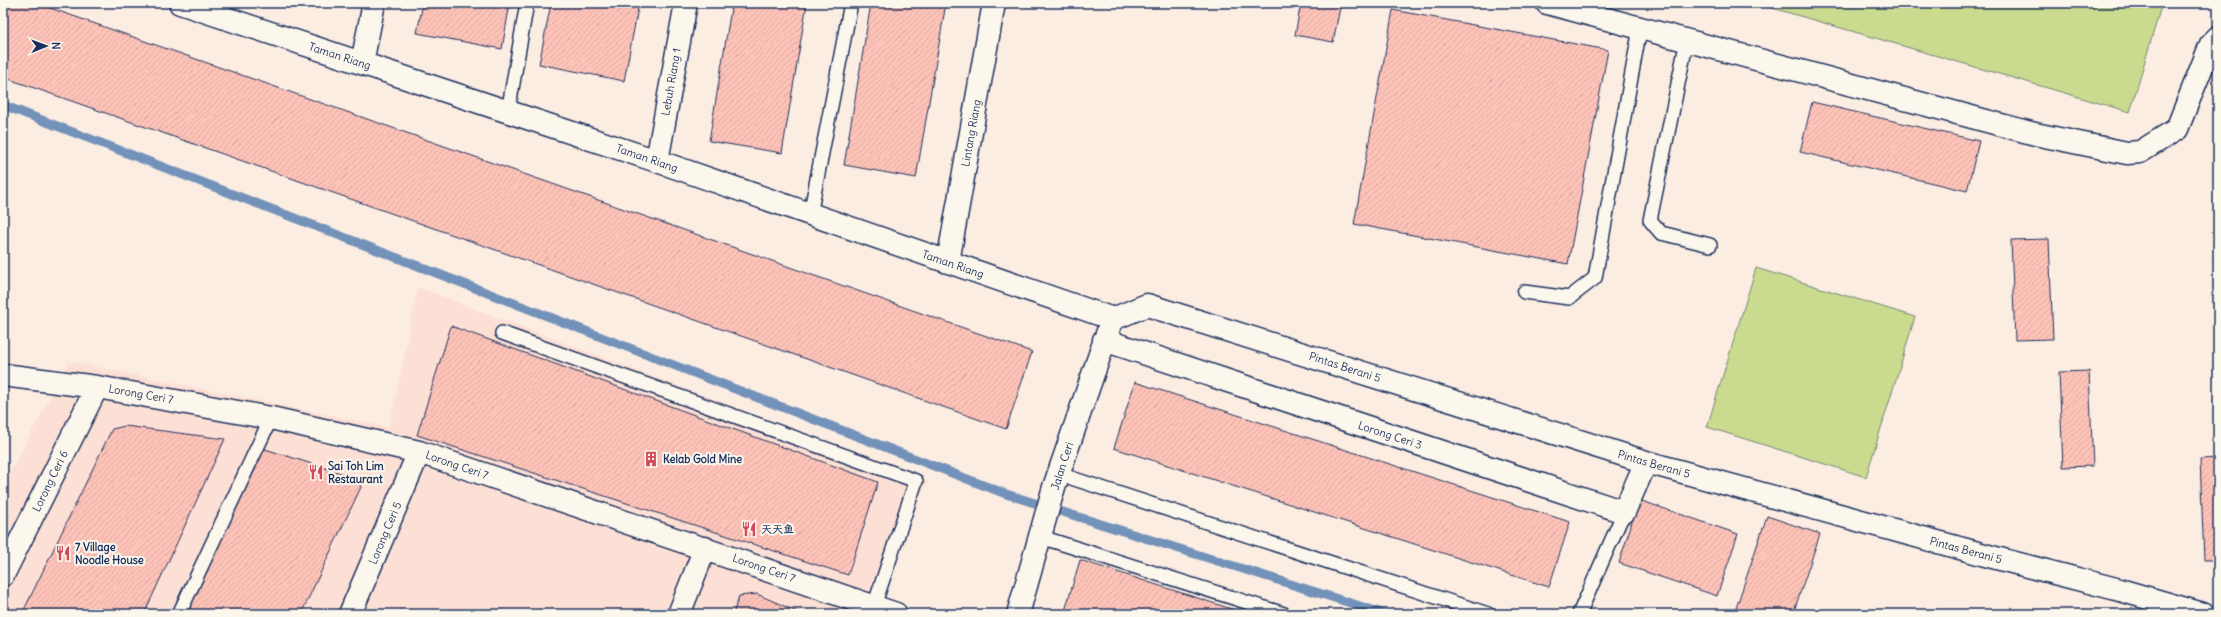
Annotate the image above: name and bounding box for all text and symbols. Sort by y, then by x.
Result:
north arrow [26,26,66,66]
street label: Taman Riang [307,39,373,73]
text: N [49,42,63,50]
street label: Lebuh Riang 1 [658,47,684,117]
street label: Lintang Riang [958,98,984,168]
street label: Taman Riang [614,141,680,175]
street label: Taman Riang [920,247,986,281]
street label: Pintas Berani 5 [1307,349,1383,385]
street label: Lorong Ceri 7 [107,381,175,407]
street label: Lorong Ceri 3 [1356,418,1424,452]
street label: Jalan Ceri [1048,440,1076,492]
street label: Pintas Berani 5 [1616,447,1692,481]
street label: Lorong Ceri 6 [29,448,71,514]
street label: Lorong Ceri 7 [424,448,491,482]
building icon: Kelab Gold Mine [642,450,660,468]
place label: Kelab Gold Mine [663,452,742,466]
place label: Sai Toh Lim Restaurant [328,459,384,486]
restaurant icon: Sai Toh Lim Restaurant [307,463,325,481]
street label: Lorong Ceri 5 [366,500,404,566]
restaurant icon: 天天鱼 [740,520,758,538]
place label: 天天鱼 [761,522,794,536]
street label: Pintas Berani 5 [1928,534,2004,566]
place label: 7 Village Noodle House [75,540,144,567]
restaurant icon: 7 Village Noodle House [54,544,72,562]
street label: Lorong Ceri 7 [731,551,798,585]

